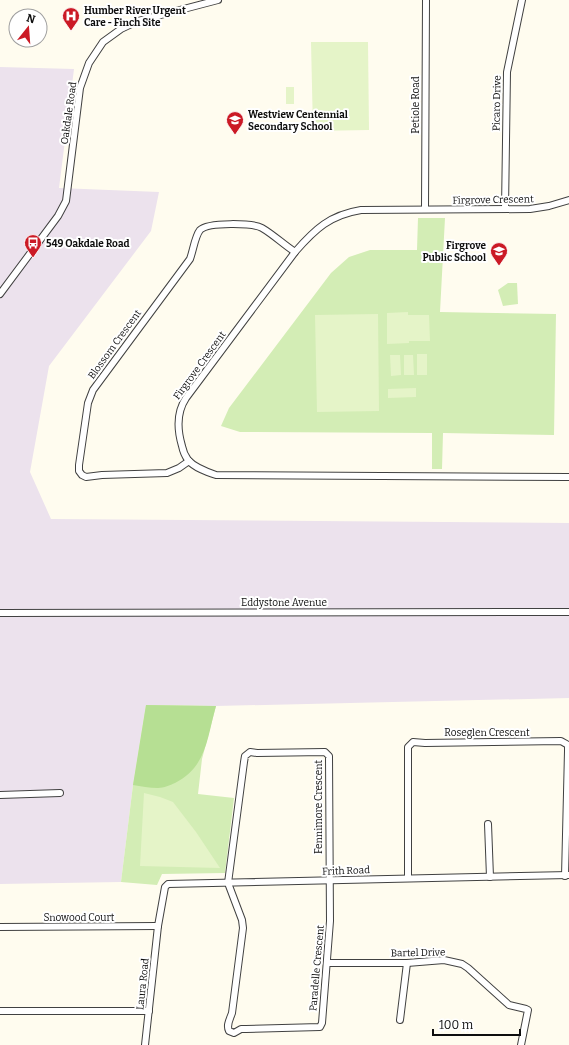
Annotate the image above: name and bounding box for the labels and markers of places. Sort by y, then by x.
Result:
place label: Humber River Urgent Care - Finch Site [84,5,186,29]
hospital icon: Humber River Urgent Care - Finch Site [61,6,81,31]
place label: Westview Centennial Secondary School [248,109,348,133]
school or university icon: Westview Centennial Secondary School [225,110,245,135]
bus stop icon: 549 Oakdale Road [23,233,43,258]
place label: 549 Oakdale Road [46,238,130,250]
place label: Firgrove Public School [423,240,486,264]
school or university icon: Firgrove Public School [489,241,509,266]

